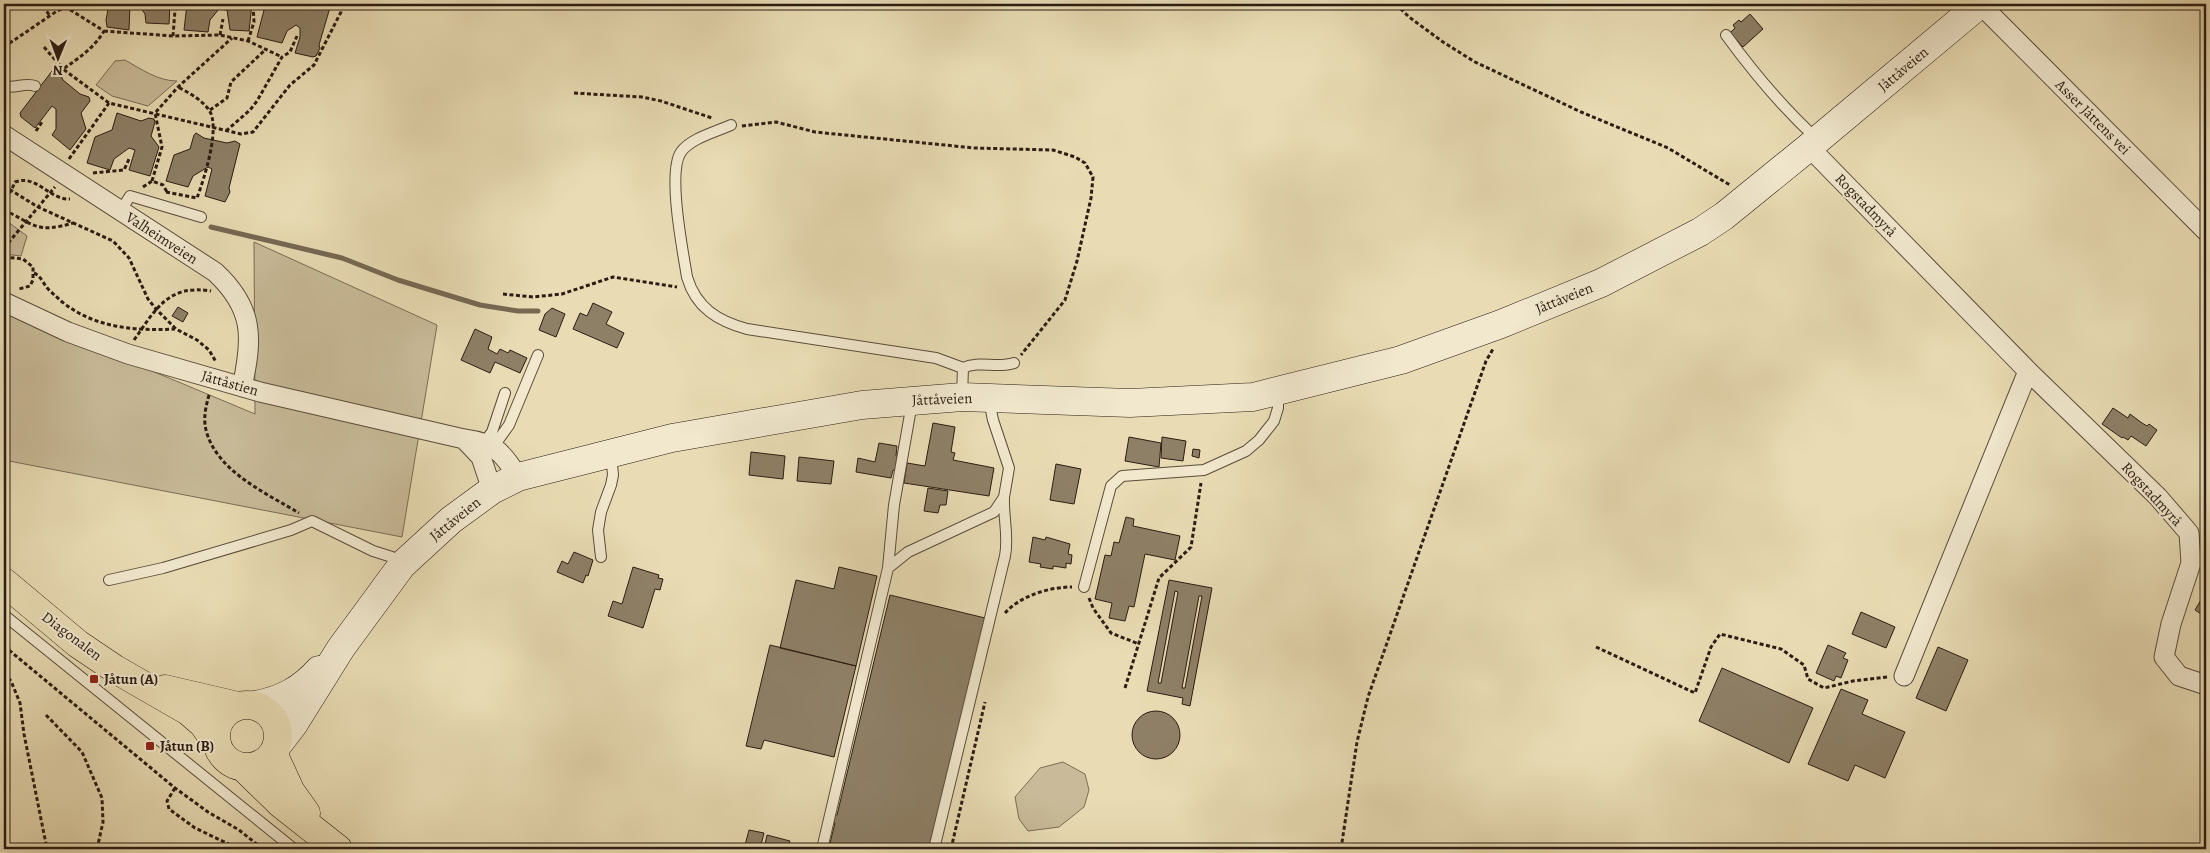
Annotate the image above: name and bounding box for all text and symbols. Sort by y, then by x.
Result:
north arrow [32,32,82,82]
street label: Jåttåveien [1873,42,1933,96]
text: N [53,61,63,80]
street label: Asser Jåttens vei [2050,74,2135,159]
street label: Rogstadmyrå [1831,169,1901,241]
street label: Valheimveien [121,207,202,269]
street label: Jåttåveien [1532,277,1596,319]
street label: Jåttåstien [199,365,261,401]
street label: Jåttåveien [911,388,973,410]
street label: Rogstadmyrå [2117,457,2187,531]
street label: Jåttåveien [425,492,485,546]
street label: Diagonalen [38,607,106,665]
place label: Jåtun (A) [104,669,158,689]
marker: Jåtun (A) [88,673,100,685]
place label: Jåtun (B) [160,736,214,756]
marker: Jåtun (B) [144,740,156,752]

